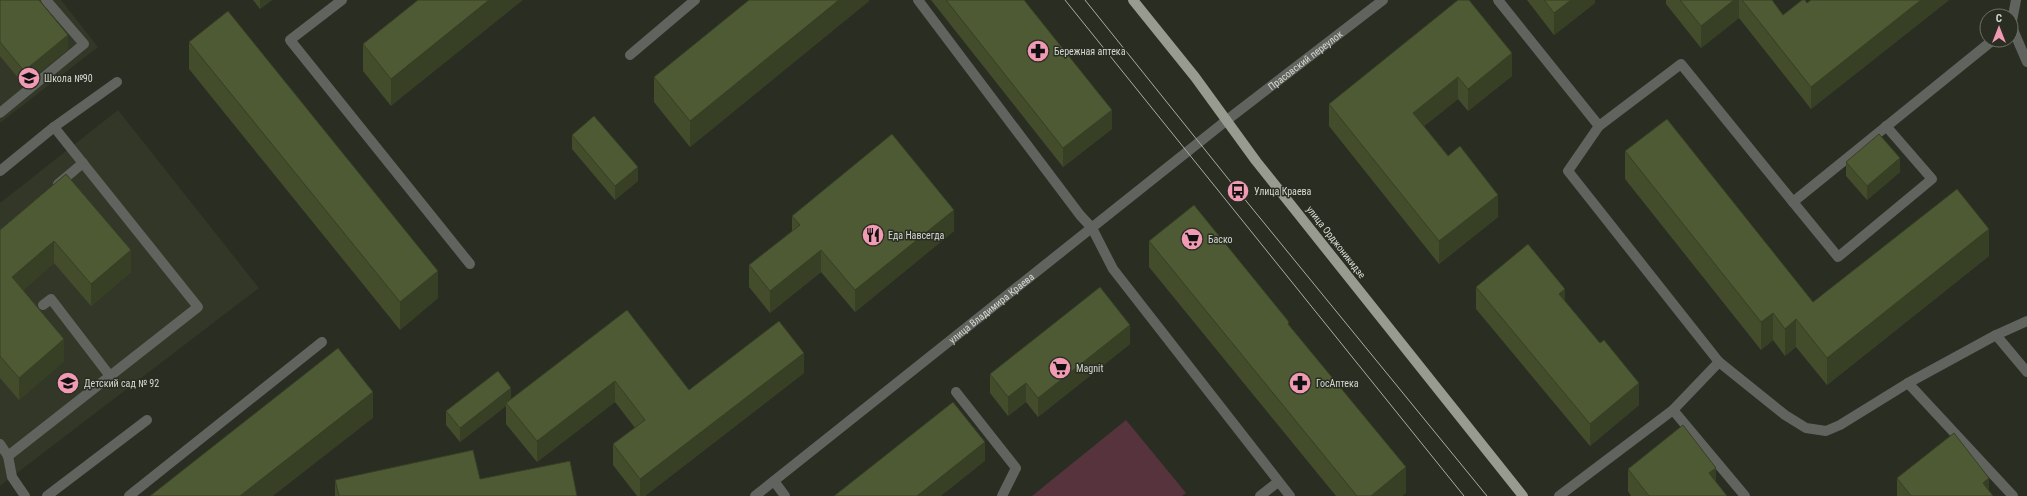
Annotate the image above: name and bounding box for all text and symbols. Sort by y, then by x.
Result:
north arrow [1979,8,2019,48]
text: С [1996,12,2002,25]
street label: Прасовский переулок [1266,28,1345,92]
pharmacy icon: Бережная аптека [1025,38,1051,64]
place label: Бережная аптека [1054,46,1126,57]
school or university icon: Школа №90 [16,65,42,91]
place label: Школа №90 [44,73,93,84]
bus stop icon: Улица Краева [1225,178,1251,204]
place label: Улица Краева [1254,186,1312,197]
street label: улица Орджоникидзе [1304,204,1368,281]
restaurant icon: Еда Навсегда [860,222,886,248]
supermarket icon: Баско [1179,226,1205,252]
place label: Еда Навсегда [888,230,945,241]
place label: Баско [1208,234,1233,245]
street label: улица Владимира Краева [946,270,1036,345]
supermarket icon: Magnit [1047,355,1073,381]
place label: Magnit [1076,363,1103,374]
school or university icon: Детский сад № 92 [55,370,81,396]
pharmacy icon: ГосАптека [1287,370,1313,396]
place label: Детский сад № 92 [84,378,159,389]
place label: ГосАптека [1316,378,1359,389]

